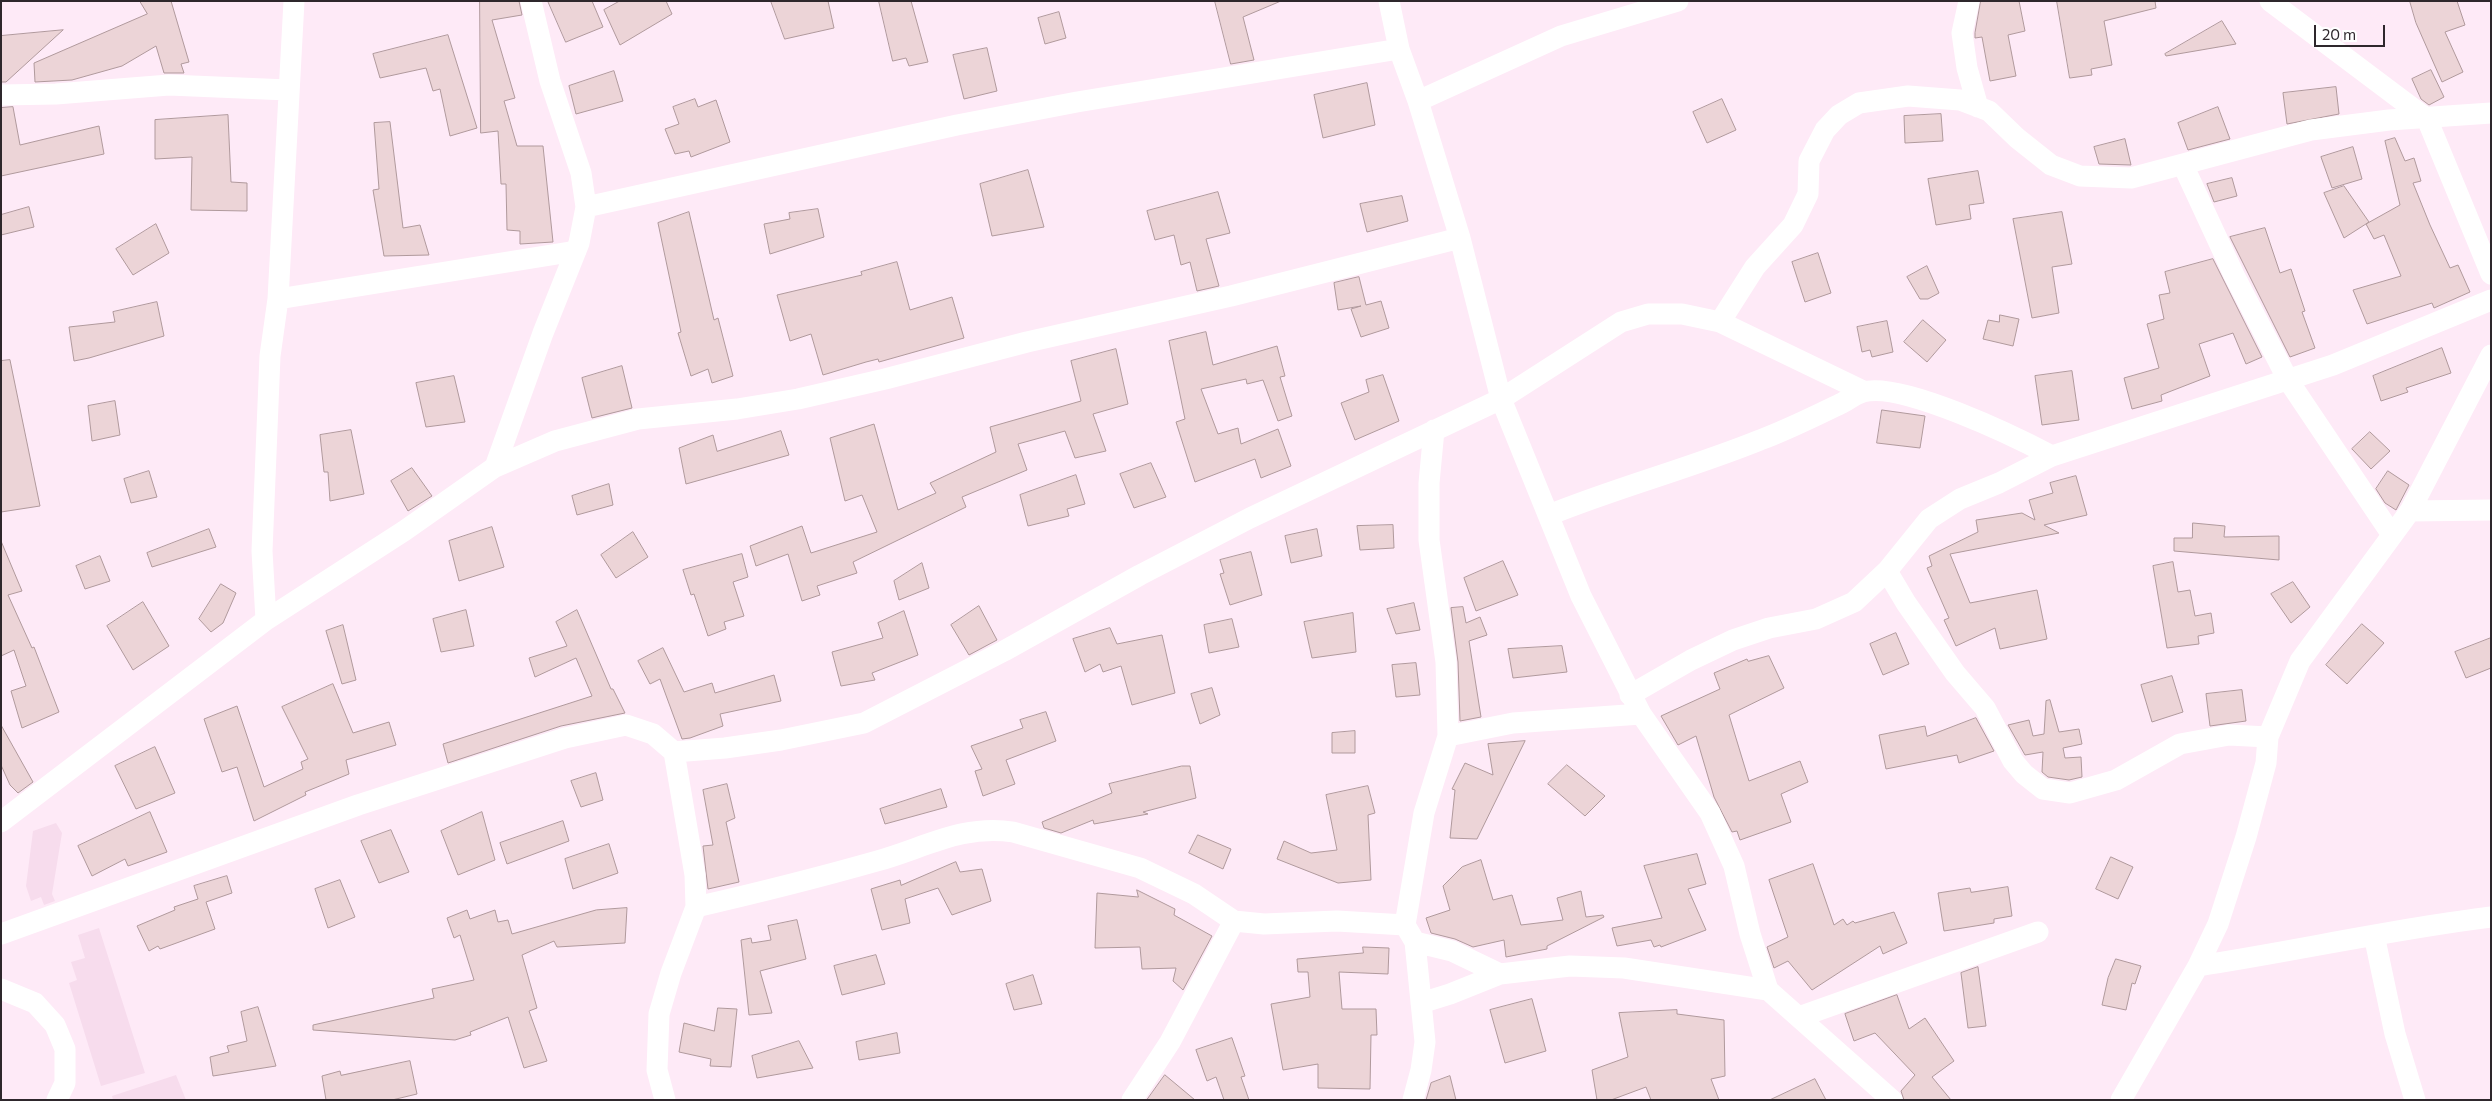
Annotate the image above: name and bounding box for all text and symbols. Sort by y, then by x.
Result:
scale bar [2317,15,2388,47]
text: 20 m [2322,25,2356,43]

